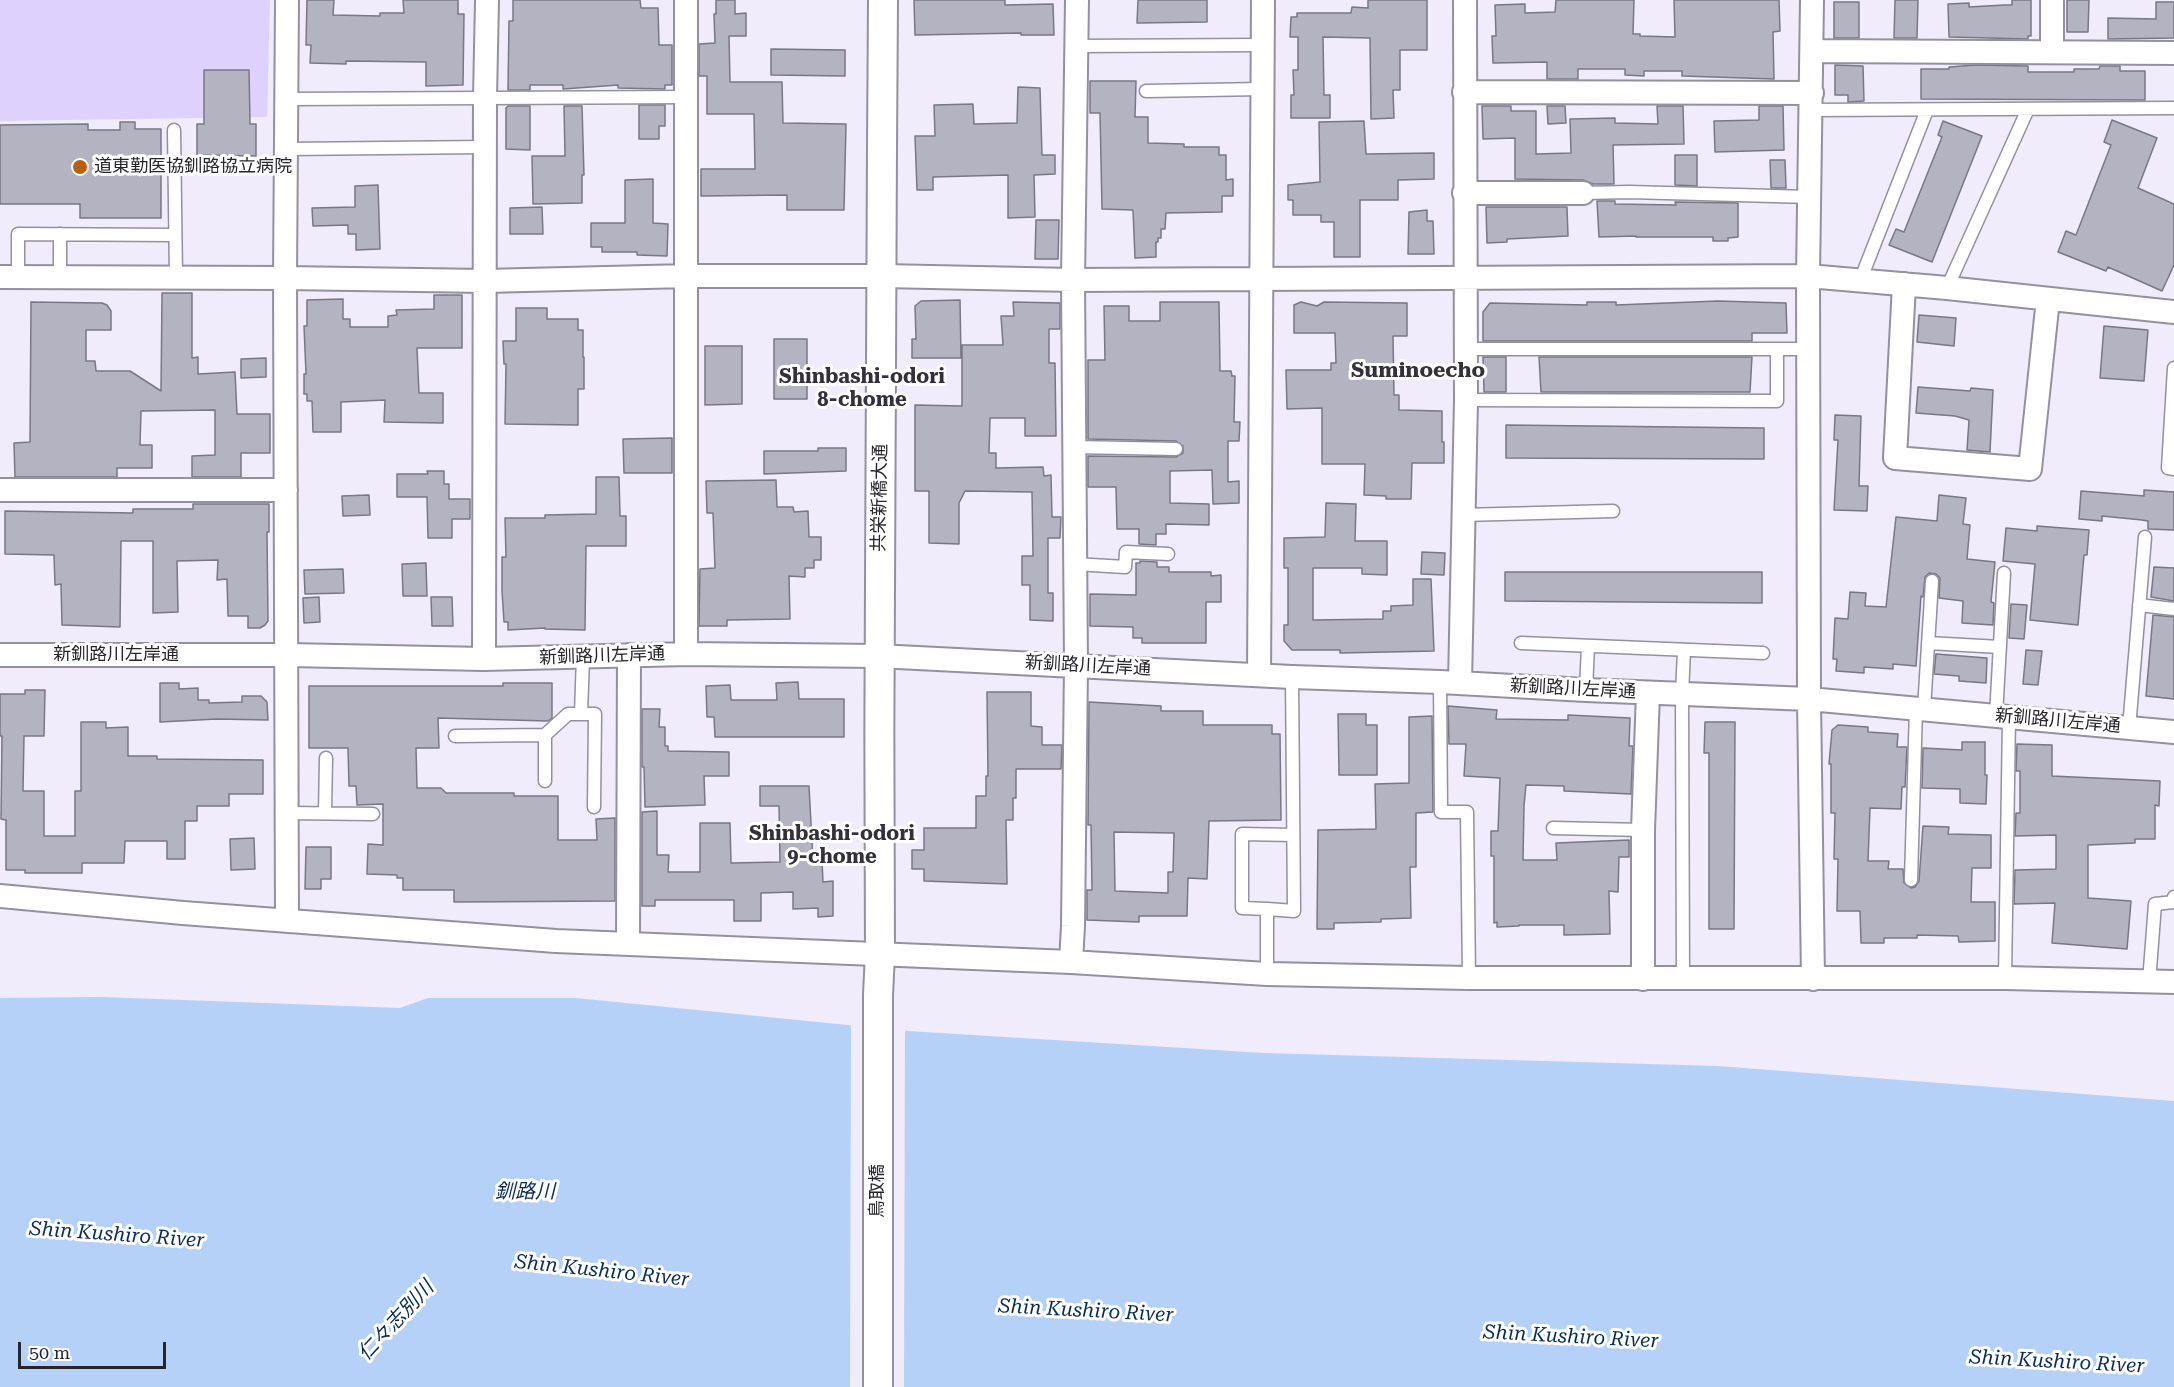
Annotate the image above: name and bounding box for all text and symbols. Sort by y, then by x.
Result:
place label: 道東勤医協釧路協立病院 [94,156,292,178]
marker: 道東勤医協釧路協立病院 [71,158,89,176]
district label: Suminoecho [1351,358,1485,384]
district label: Shinbashi-odori 8-chome [779,365,945,412]
street label: 共栄新橋大通 [868,444,892,552]
street label: 新釧路川左岸通 [539,643,665,669]
street label: 新釧路川左岸通 [53,644,179,666]
street label: 新釧路川左岸通 [1025,652,1151,680]
street label: 新釧路川左岸通 [1510,675,1636,703]
street label: 新釧路川左岸通 [1994,705,2122,737]
district label: Shinbashi-odori 9-chome [749,822,915,869]
street label: 鳥取橋 [867,1164,889,1218]
water label: 釧路川 [495,1180,555,1204]
water label: Shin Kushiro River [29,1217,205,1253]
water label: Shin Kushiro River [514,1250,690,1292]
water label: 仁々志別川 [353,1276,439,1366]
water label: Shin Kushiro River [998,1294,1174,1328]
water label: Shin Kushiro River [1483,1320,1659,1354]
scale bar [21,1330,170,1368]
text: 50 m [29,1342,70,1363]
water label: Shin Kushiro River [1969,1345,2145,1379]

